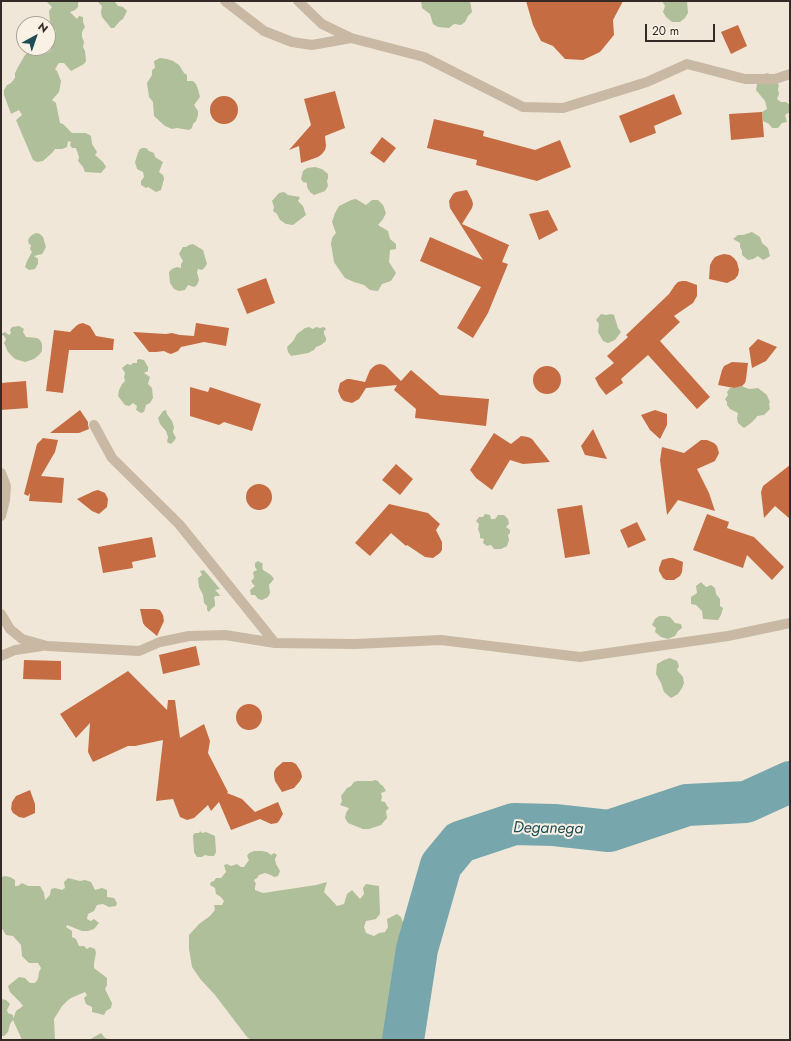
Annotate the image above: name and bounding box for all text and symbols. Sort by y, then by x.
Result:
north arrow [16,16,56,56]
scale bar [647,16,717,42]
text: N [35,19,52,37]
text: 20 m [652,22,679,40]
water label: Deganega [513,819,583,839]

